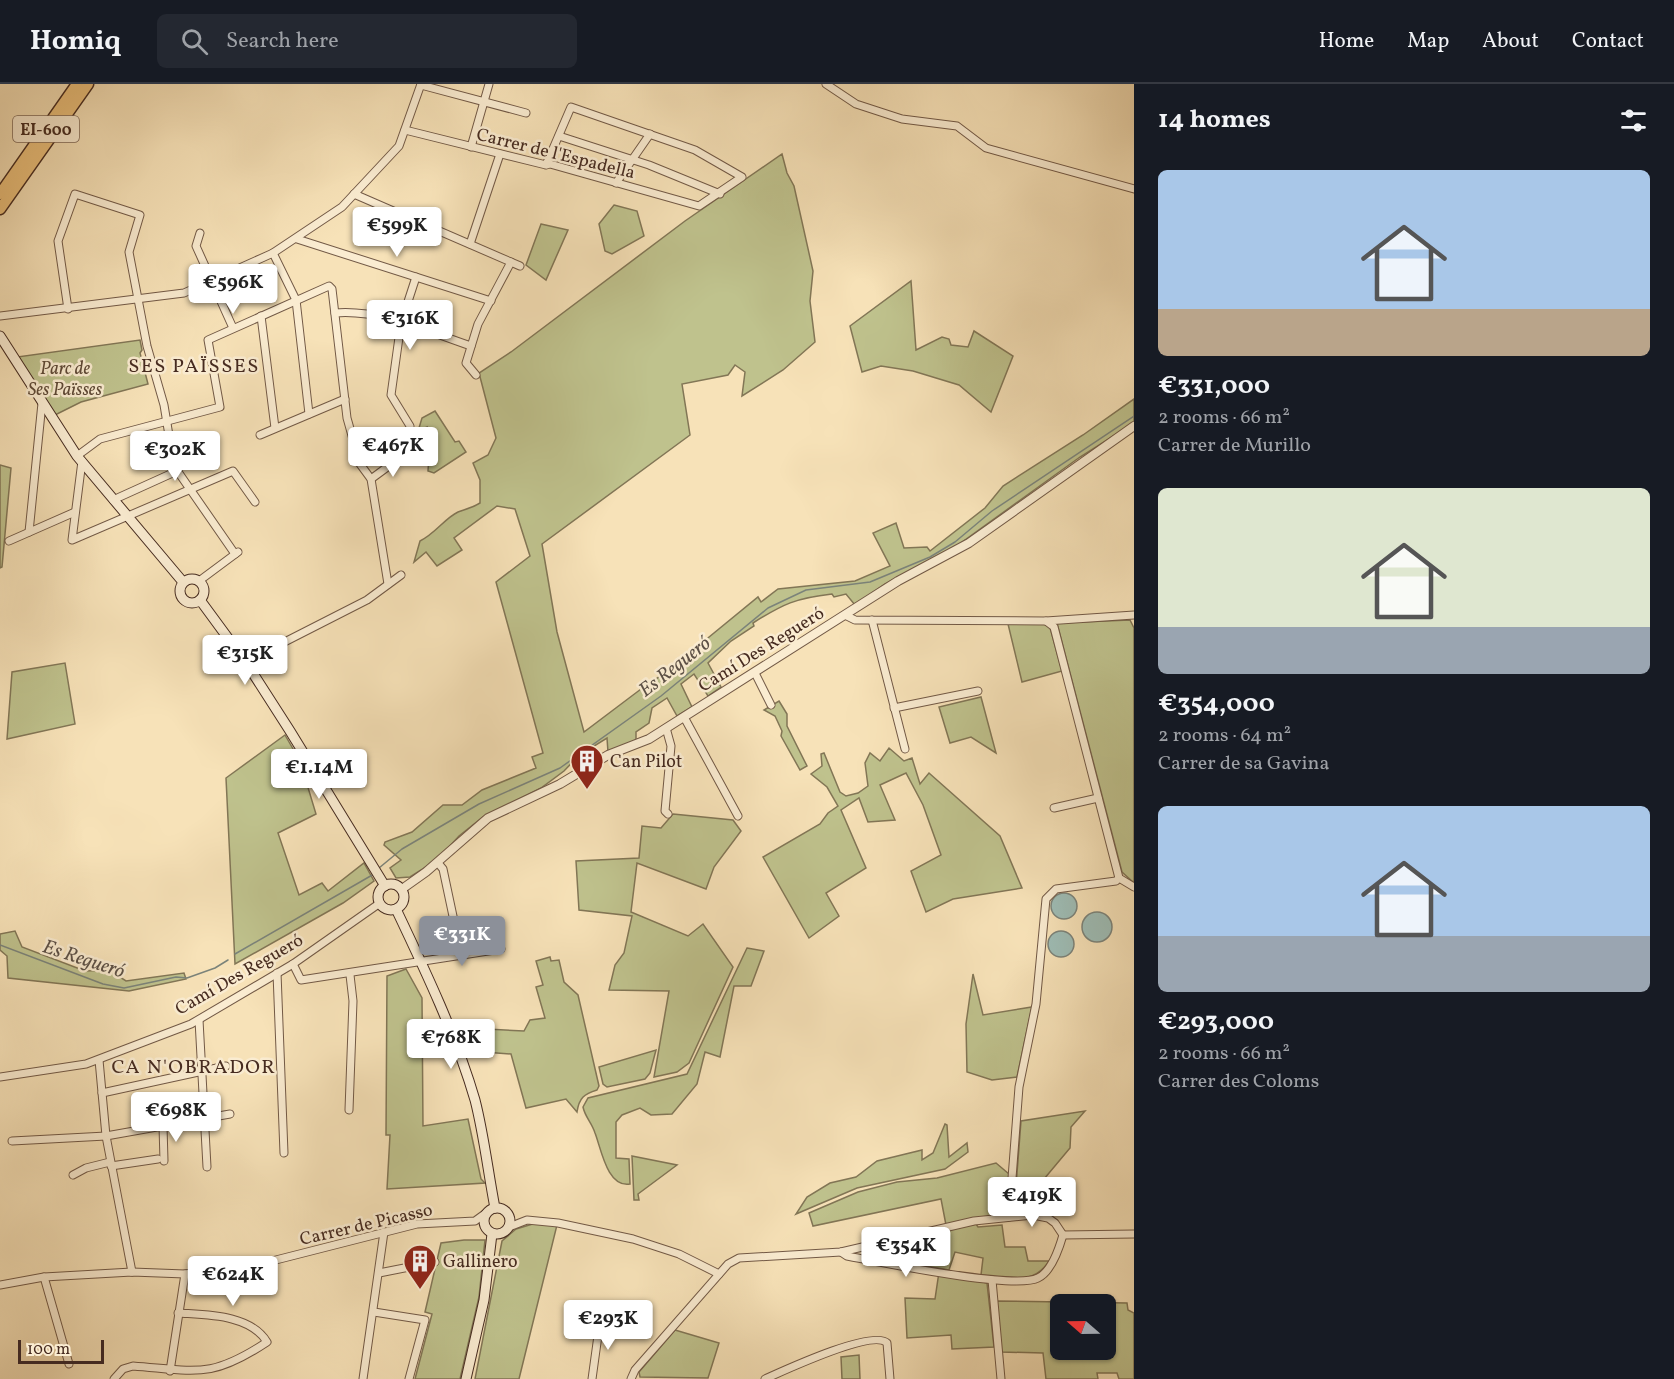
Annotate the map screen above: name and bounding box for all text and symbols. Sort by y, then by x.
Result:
search box [157,14,577,68]
text: Homiq [30,22,121,61]
icon: search [178,25,211,58]
text: Search here [226,26,339,57]
text: Home [1319,27,1374,56]
text: Map [1407,27,1449,56]
text: About [1482,27,1539,56]
text: Contact [1572,27,1644,56]
text: 14 homes [1158,102,1271,138]
icon: filters [1617,104,1650,137]
road number: EI-600 [13,116,79,142]
street label: Carrer de l'Espadella [474,123,638,186]
pin: €599K [355,207,439,258]
icon: home [1350,209,1458,317]
text: €599K [367,212,427,240]
pin: €596K [191,264,275,315]
text: €596K [202,269,264,297]
pin: €316K [368,300,452,351]
text: €316K [381,305,439,333]
district label: SES PAÏSSES [128,353,260,381]
park label: Parc de Ses Païsses [28,357,102,403]
text: €331,000 [1158,368,1270,404]
text: 2 rooms · 66 m² [1158,404,1290,432]
pin: €467K [351,427,435,478]
pin: €302K [133,431,217,482]
text: €467K [362,432,424,460]
text: Carrer de Murillo [1158,432,1311,460]
text: €302K [144,436,206,464]
icon: home [1350,527,1458,635]
street label: Camí Des Regueró [694,601,830,699]
water label: Es Regueró [633,630,717,705]
pin: €315K [203,635,287,686]
text: €315K [216,640,274,668]
text: €354,000 [1158,686,1275,722]
text: 2 rooms · 64 m² [1158,722,1291,750]
building icon: Can Pilot [569,743,605,790]
pin: €1.14M [270,749,368,800]
place label: Can Pilot [610,750,682,775]
text: Carrer de sa Gavina [1158,750,1329,778]
text: €1.14M [285,754,353,782]
icon: home [1350,845,1458,953]
pin: €331K [420,916,504,967]
text: €331K [433,921,491,949]
street label: Camí Des Regueró [171,928,308,1022]
water label: Es Regueró [39,934,128,986]
text: €293,000 [1158,1004,1274,1040]
pin: €768K [409,1019,493,1070]
text: €768K [421,1024,481,1052]
text: 2 rooms · 66 m² [1158,1040,1290,1068]
district label: CA N'OBRADOR [111,1054,277,1082]
text: Carrer des Coloms [1158,1068,1319,1096]
pin: €698K [134,1092,218,1143]
text: €698K [145,1097,207,1125]
pin: €419K [990,1177,1074,1228]
text: €419K [1002,1182,1062,1210]
street label: Carrer de Picasso [297,1198,435,1253]
pin: €354K [864,1227,948,1278]
text: €354K [875,1232,937,1260]
building icon: Gallinero [402,1243,438,1290]
place label: Gallinero [443,1250,518,1275]
pin: €624K [191,1256,275,1307]
text: €624K [202,1261,264,1289]
north arrow [1050,1294,1116,1360]
map controls [1050,1294,1116,1360]
pin: €293K [566,1300,650,1351]
text: €293K [578,1305,638,1333]
scale bar [18,1337,104,1364]
text: 100 m [27,1339,70,1361]

